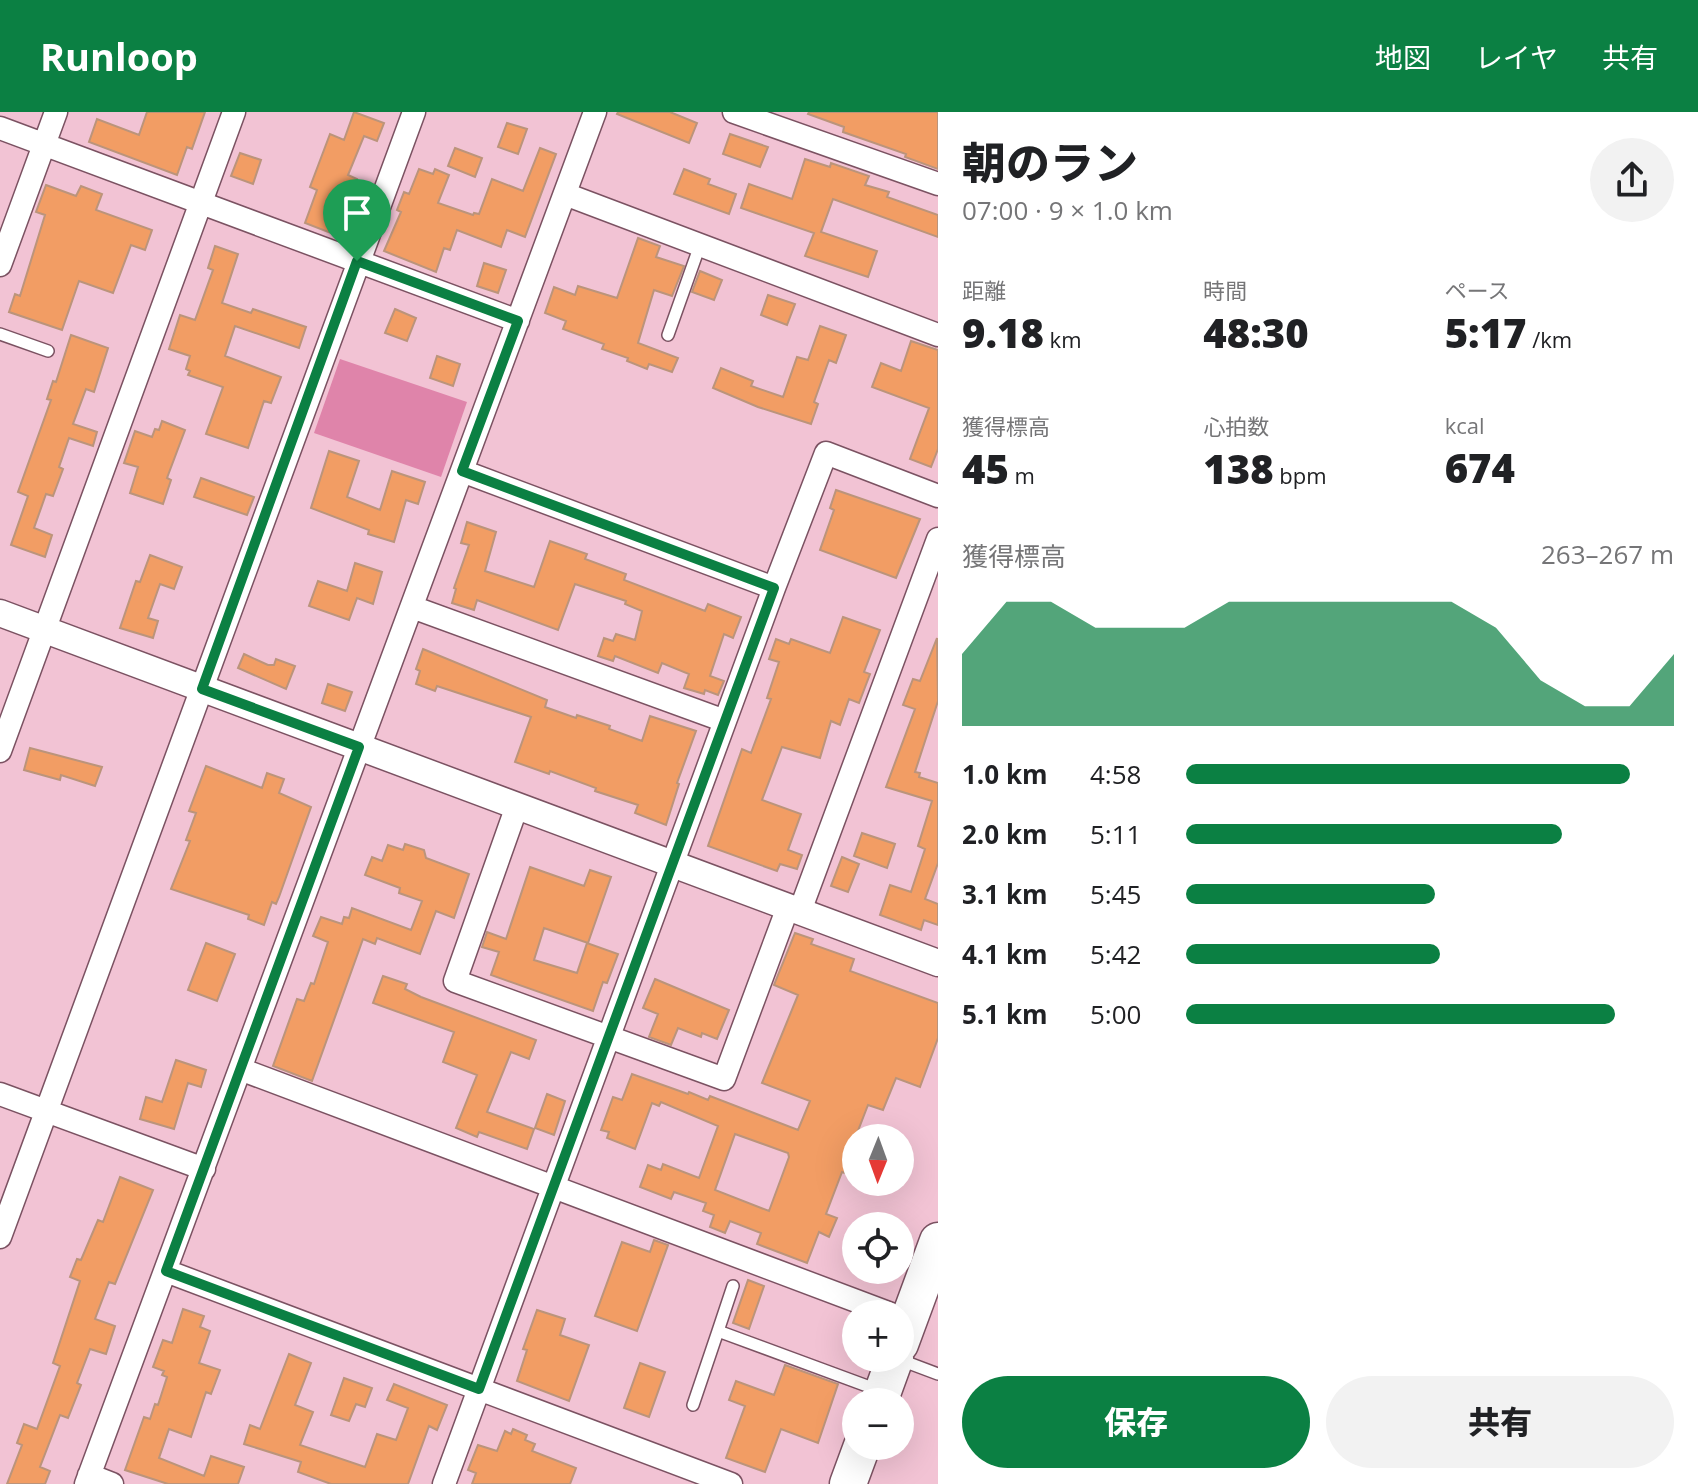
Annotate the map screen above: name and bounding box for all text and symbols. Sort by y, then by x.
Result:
text: Runloop [40,30,198,82]
text: 地図 [1375,38,1431,76]
text: レイヤ [1475,38,1558,76]
text: 共有 [1602,38,1658,76]
text: 朝のラン [962,132,1138,192]
button: share [1590,138,1674,222]
pin [323,179,391,261]
icon: arrive [335,191,379,235]
text: 07:00 · 9 × 1.0 km [962,192,1173,228]
text: 距離 [962,275,1006,305]
text: 時間 [1203,275,1247,305]
text: ペース [1445,275,1510,305]
text: 9.18 [962,305,1044,360]
text: 48:30 [1203,305,1309,360]
text: 5:17 [1445,305,1527,360]
text: km [1044,324,1082,354]
text: /km [1527,324,1572,354]
text: kcal [1445,410,1485,440]
text: 獲得標高 [962,411,1050,441]
text: 心拍数 [1203,411,1269,441]
text: 674 [1445,440,1515,495]
text: 45 [962,441,1009,496]
text: 138 [1203,441,1274,496]
text: m [1009,460,1035,490]
text: bpm [1274,460,1327,490]
text: 263–267 m [1541,536,1674,572]
text: 獲得標高 [962,538,1066,574]
text: 1.0 km [962,756,1048,792]
text: 4:58 [1090,756,1141,792]
text: 2.0 km [962,816,1048,852]
text: 5:11 [1090,816,1141,852]
text: 3.1 km [962,876,1048,912]
text: 5:45 [1090,876,1141,912]
text: 4.1 km [962,936,1048,972]
text: 5:42 [1090,936,1141,972]
text: 5.1 km [962,996,1048,1032]
text: 5:00 [1090,996,1141,1032]
north arrow [842,1124,914,1196]
map controls [842,1124,914,1460]
button: locate [842,1212,914,1284]
button: + [842,1300,914,1372]
button: 保存 [962,1376,1310,1468]
button: 共有 [1326,1376,1674,1468]
button: − [842,1388,914,1460]

